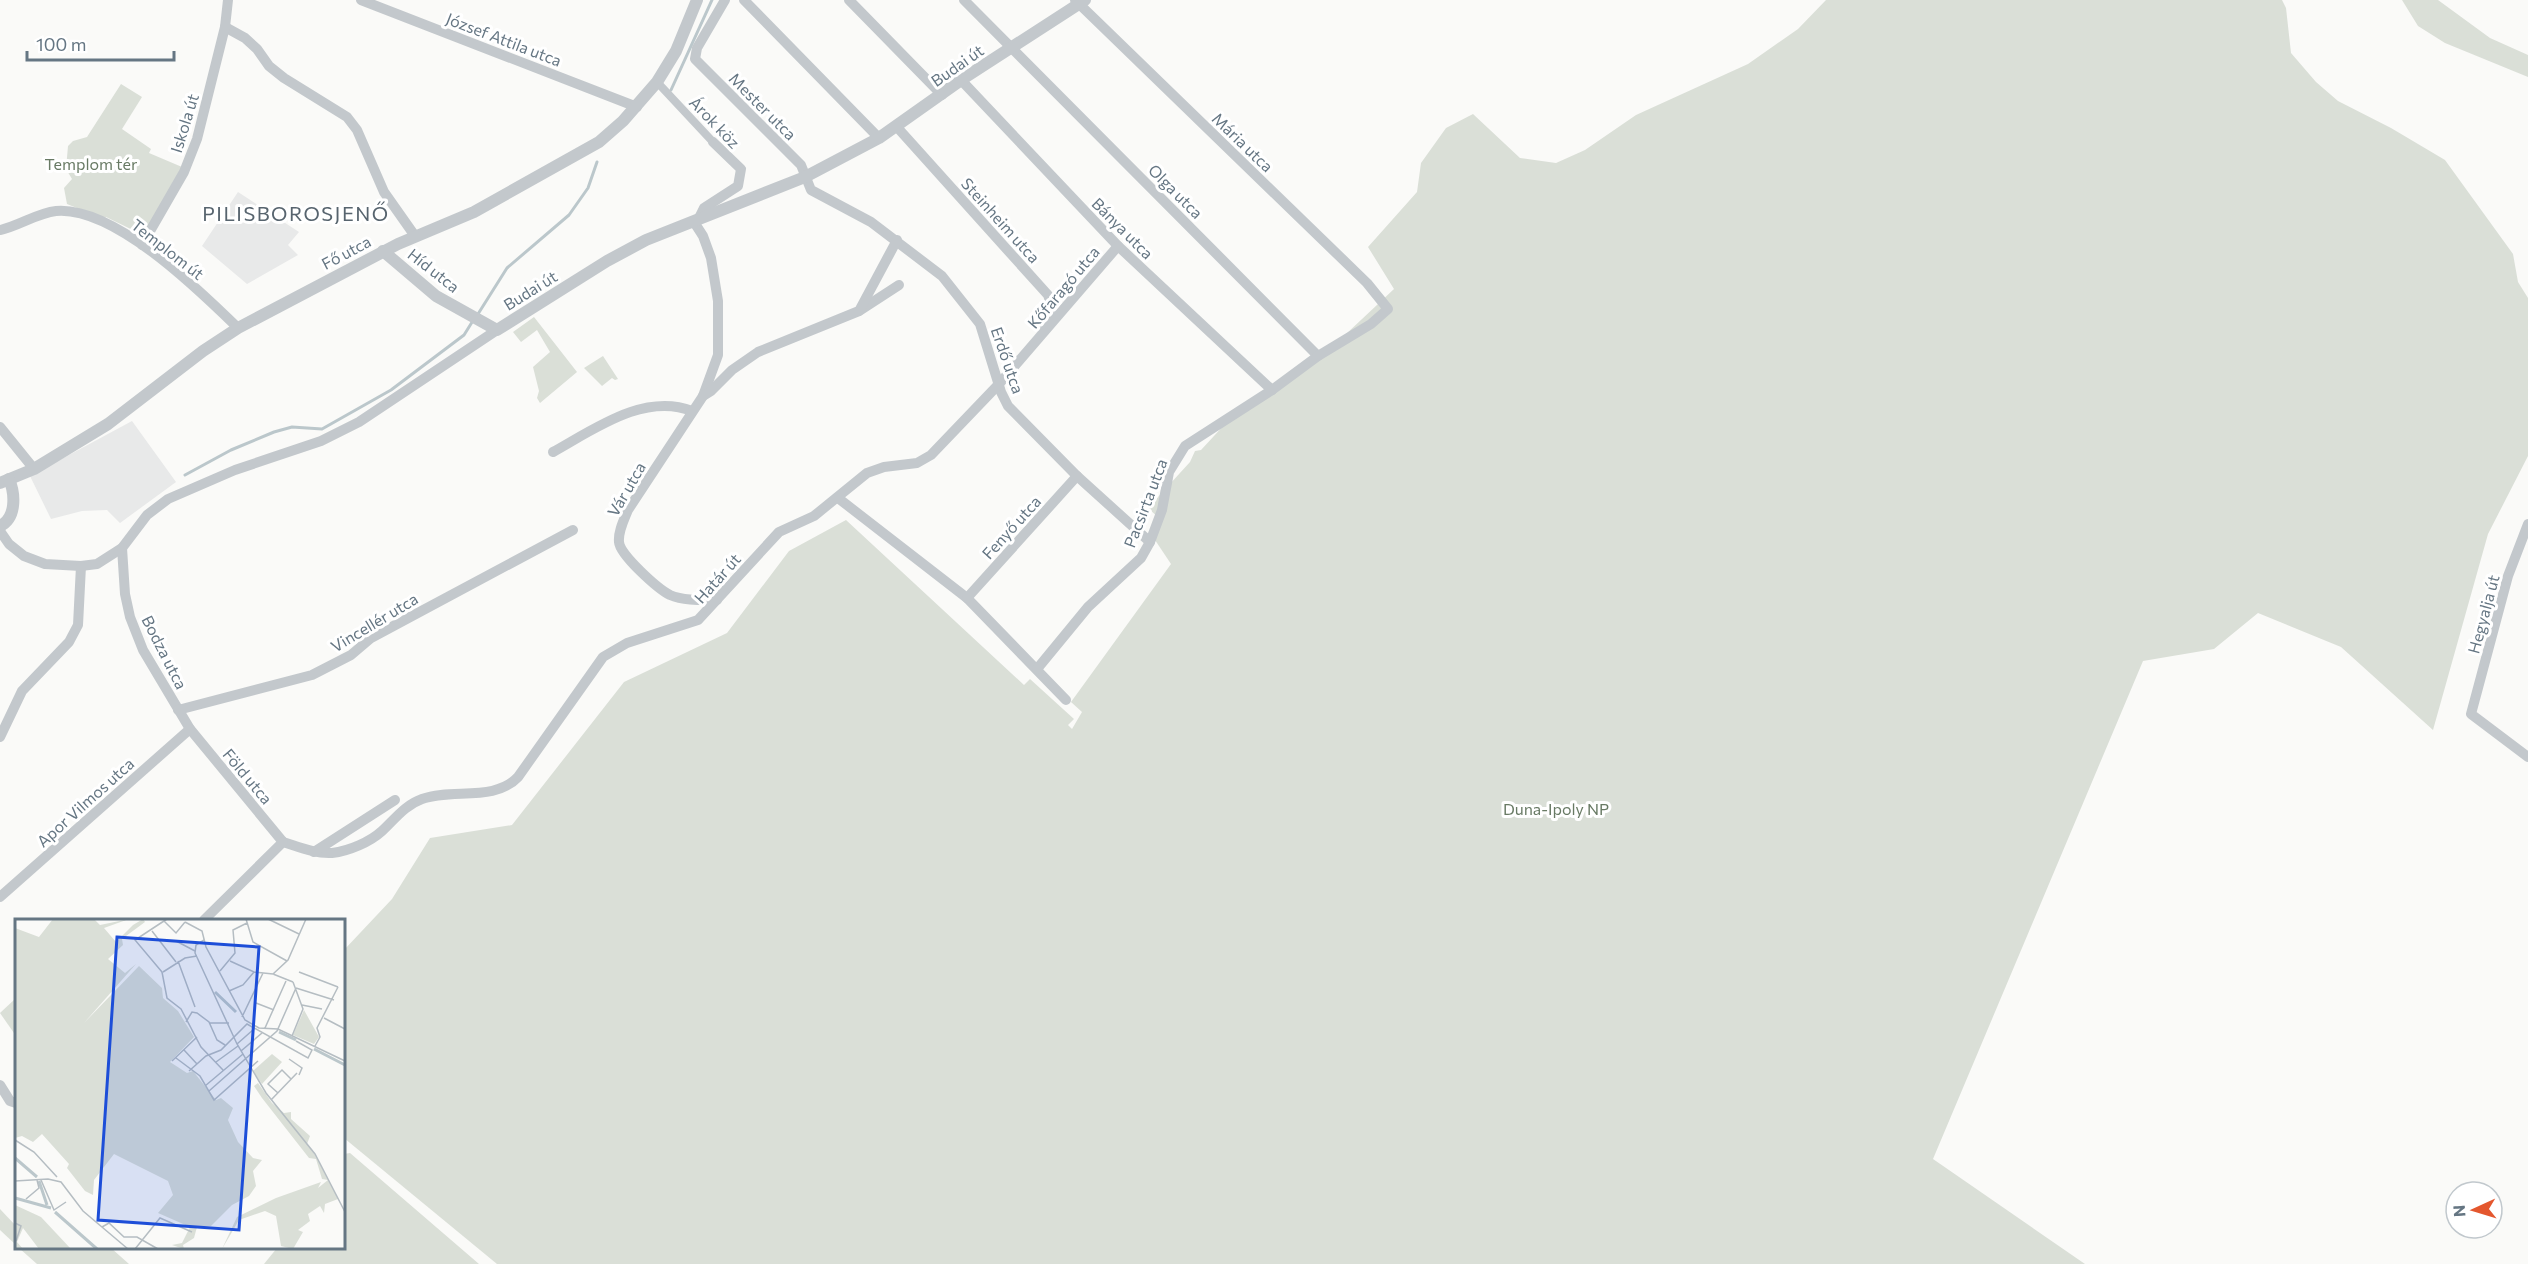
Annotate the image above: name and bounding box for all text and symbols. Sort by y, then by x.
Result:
street label: József Attila utca [444,8,564,70]
scale bar [27,24,174,62]
text: 100 m [36,33,86,55]
street label: Budai út [927,40,987,90]
street label: Mester utca [726,69,800,143]
street label: Iskola út [166,91,202,155]
street label: Árok köz [686,92,744,152]
street label: Mária utca [1209,108,1277,176]
park label: Templom tér [45,154,138,173]
street label: Olga utca [1145,160,1207,222]
street label: Steinheim utca [958,174,1044,266]
street label: Bánya utca [1088,193,1158,263]
district label: PILISBOROSJENŐ [202,201,390,225]
street label: Templom út [128,215,208,284]
street label: Fő utca [318,231,374,273]
street label: Kőfaragó utca [1023,242,1103,332]
street label: Híd utca [404,244,464,296]
street label: Budai út [500,266,561,314]
street label: Erdő utca [988,324,1028,396]
street label: Pacsirta utca [1119,456,1171,550]
street label: Vár utca [603,458,649,520]
street label: Fenyő utca [978,491,1044,563]
street label: Határ út [690,549,744,607]
street label: Hegyalja út [2463,572,2503,655]
street label: Vincellér utca [327,589,421,655]
street label: Bodza utca [138,612,192,692]
street label: Föld utca [219,744,277,808]
street label: Apor Vilmos utca [33,753,137,851]
park label: Duna-Ipoly NP [1503,799,1609,818]
inset map [15,919,345,1249]
north arrow [2444,1180,2504,1240]
text: N [2449,1204,2468,1218]

